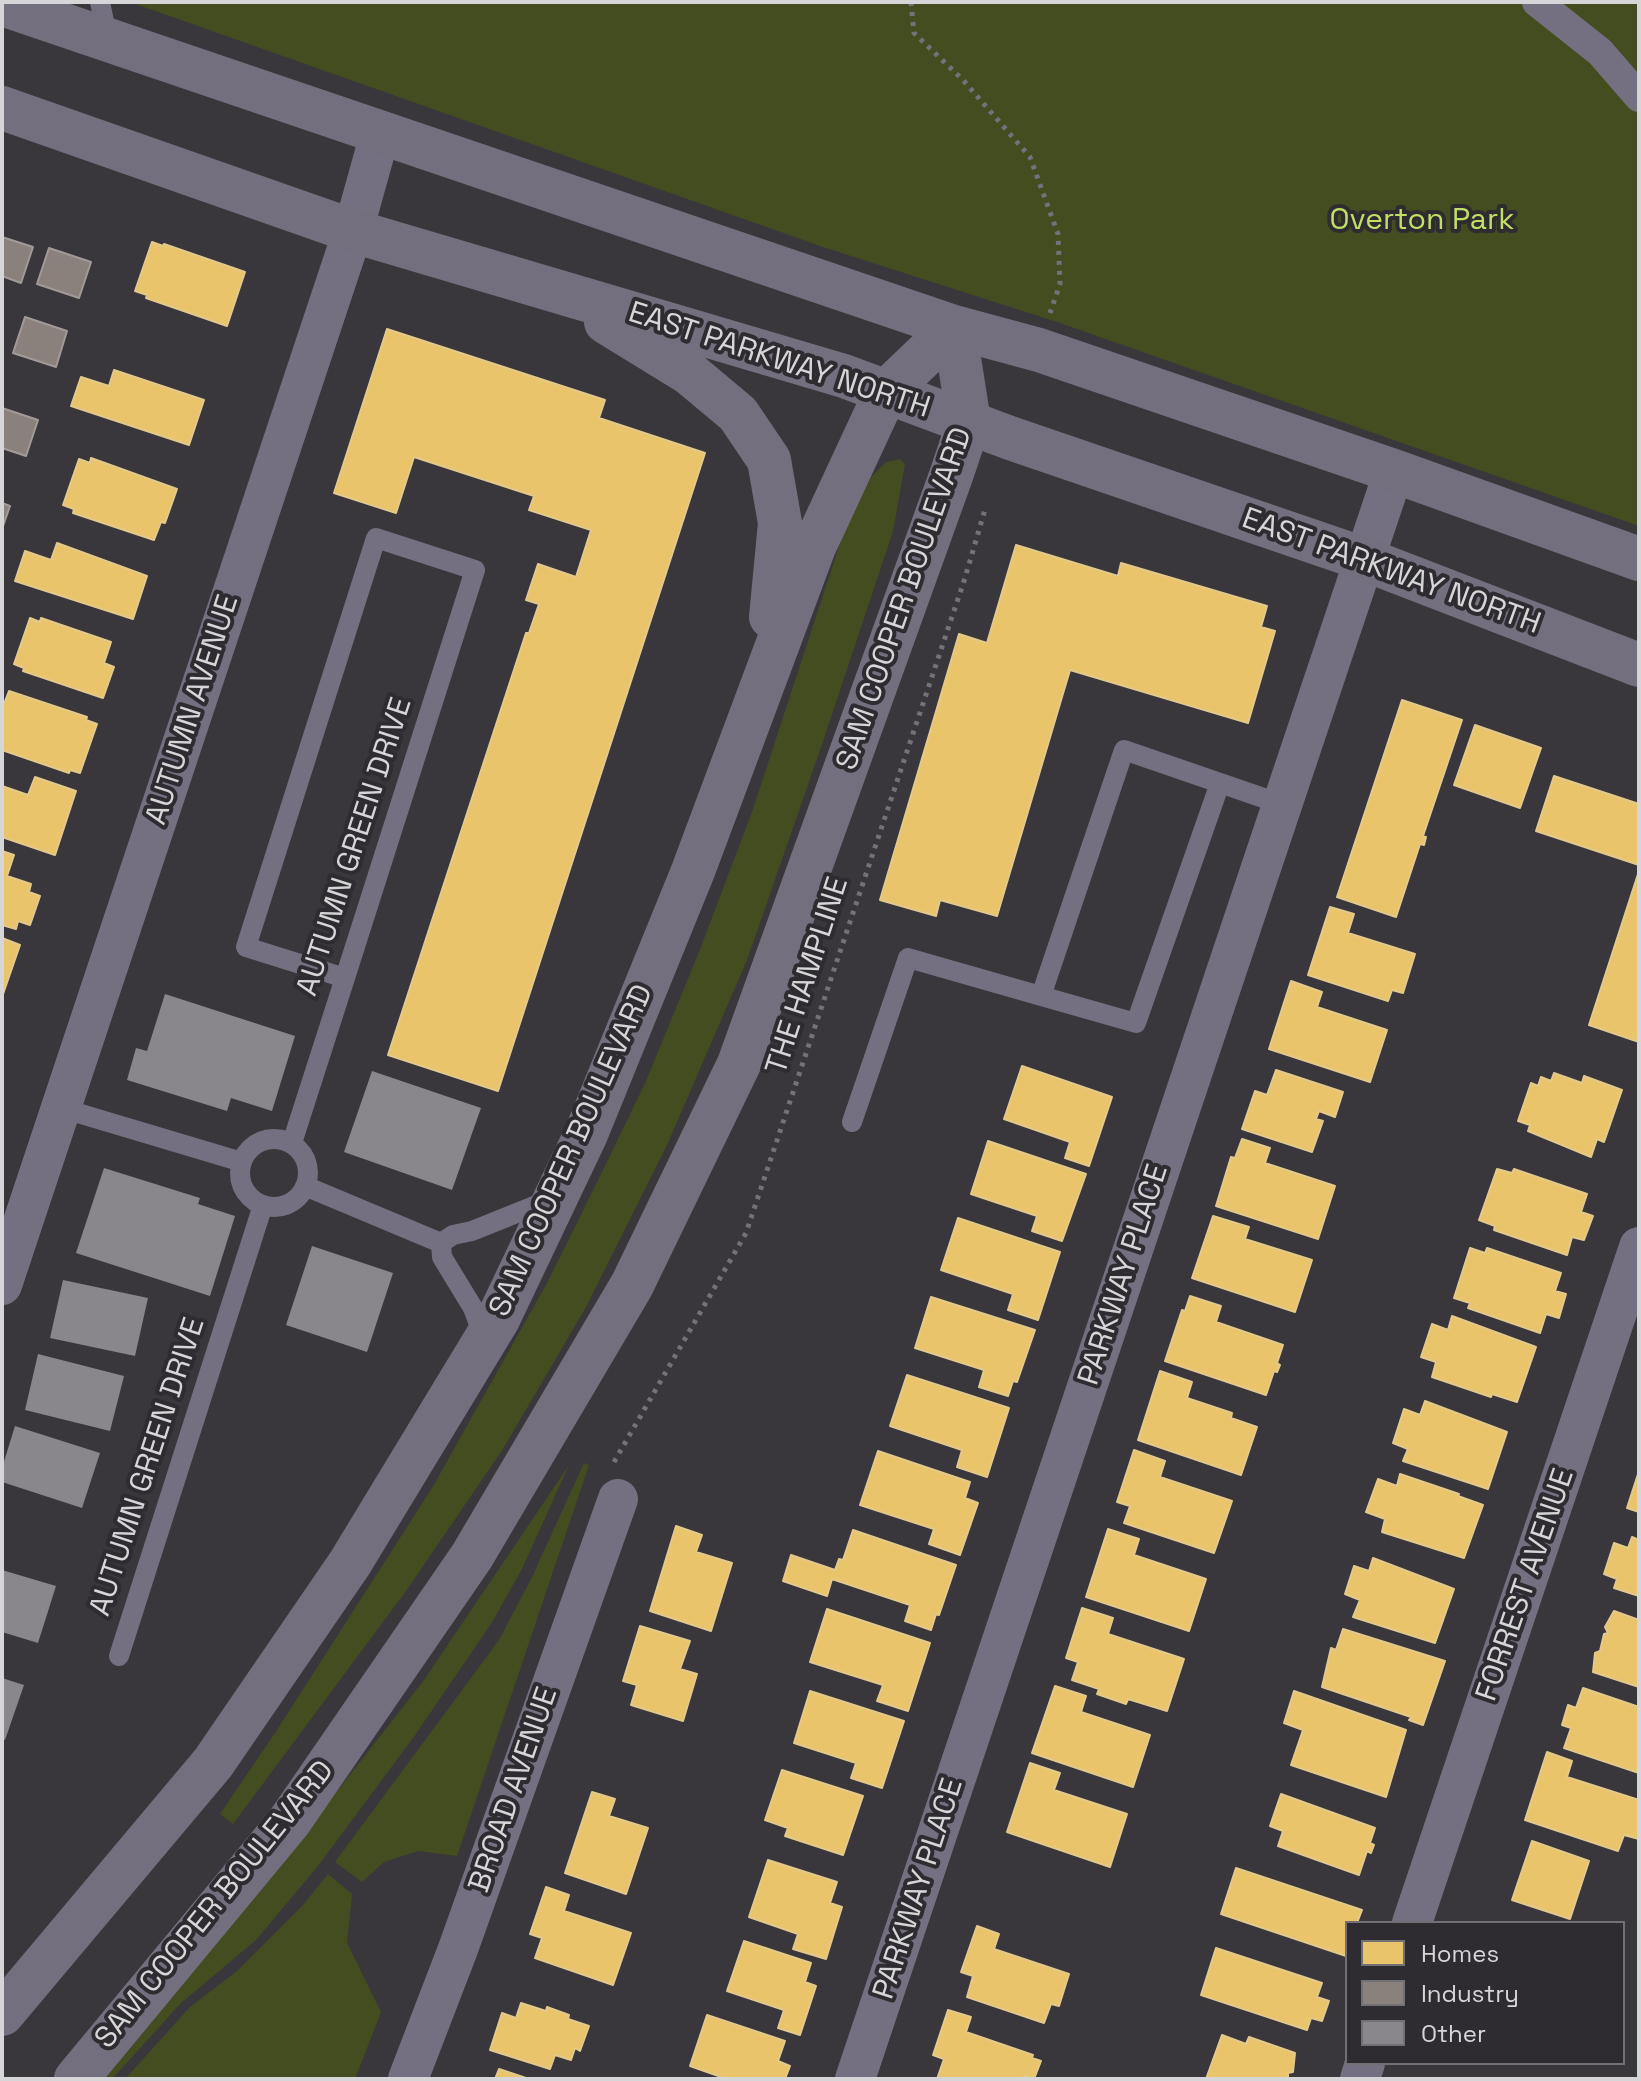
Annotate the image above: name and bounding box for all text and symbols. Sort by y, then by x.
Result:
park label: Overton Park [1330,203,1514,239]
street label: EAST PARKWAY NORTH [624,295,934,427]
street label: SAM COOPER BOULEVARD [829,423,981,775]
street label: EAST PARKWAY NORTH [1237,501,1545,643]
street label: AUTUMN AVENUE [139,591,247,829]
street label: AUTUMN GREEN DRIVE [290,693,420,1001]
street label: THE HAMPLINE [759,873,857,1079]
street label: SAM COOPER BOULEVARD [482,979,662,1323]
street label: PARKWAY PLACE [1071,1160,1177,1390]
street label: AUTUMN GREEN DRIVE [83,1313,213,1621]
street label: FORREST AVENUE [1469,1464,1583,1706]
street label: BROAD AVENUE [462,1683,566,1897]
street label: SAM COOPER BOULEVARD [88,1754,342,2056]
street label: PARKWAY PLACE [866,1774,972,2004]
legend [1345,1921,1625,2065]
text: Homes [1421,1938,1499,1969]
text: Industry [1421,1978,1519,2009]
text: Other [1421,2018,1486,2049]

